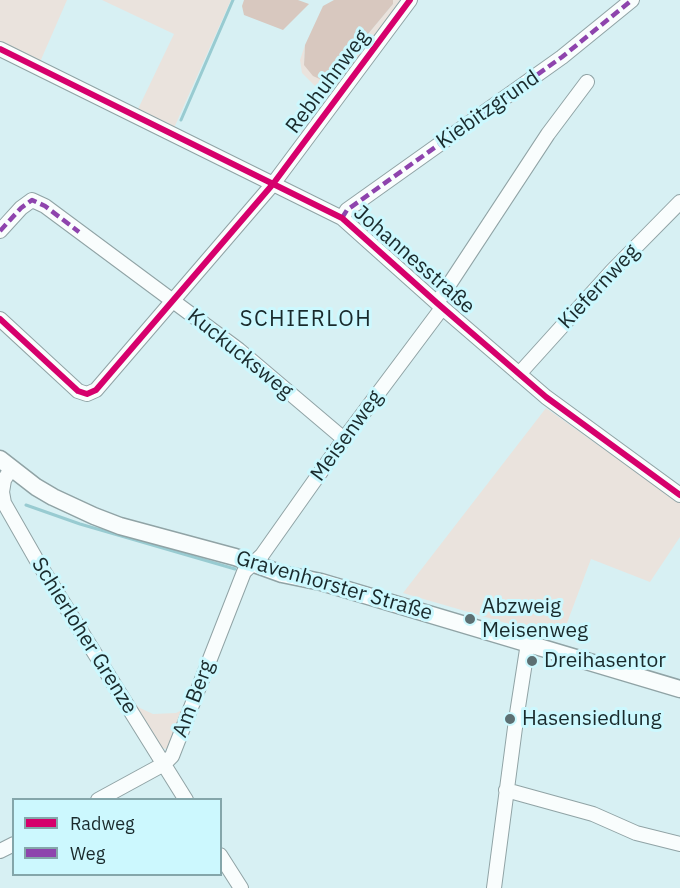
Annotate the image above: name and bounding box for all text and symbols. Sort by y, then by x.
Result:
street label: Rebhuhnweg [281,25,375,139]
street label: Kiebitzgrund [432,65,544,155]
street label: Johannesstraße [348,201,480,319]
street label: Kiefernweg [553,239,645,335]
street label: Kuckucksweg [182,304,298,404]
district label: SCHIERLOH [240,307,372,333]
street label: Meisenweg [306,386,388,486]
street label: Gravenhorster Straße [233,546,435,626]
street label: Schierloher Grenze [26,553,142,719]
place label: Abzweig Meisenweg [482,594,588,644]
marker: Abzweig Meisenweg [463,612,477,626]
place label: Dreihasentor [544,648,666,674]
marker: Dreihasentor [525,654,539,668]
street label: Am Berg [168,657,220,741]
place label: Hasensiedlung [522,706,662,732]
marker: Hasensiedlung [503,712,517,726]
legend [12,798,222,876]
text: Radweg [70,812,135,835]
text: Weg [70,842,105,865]

